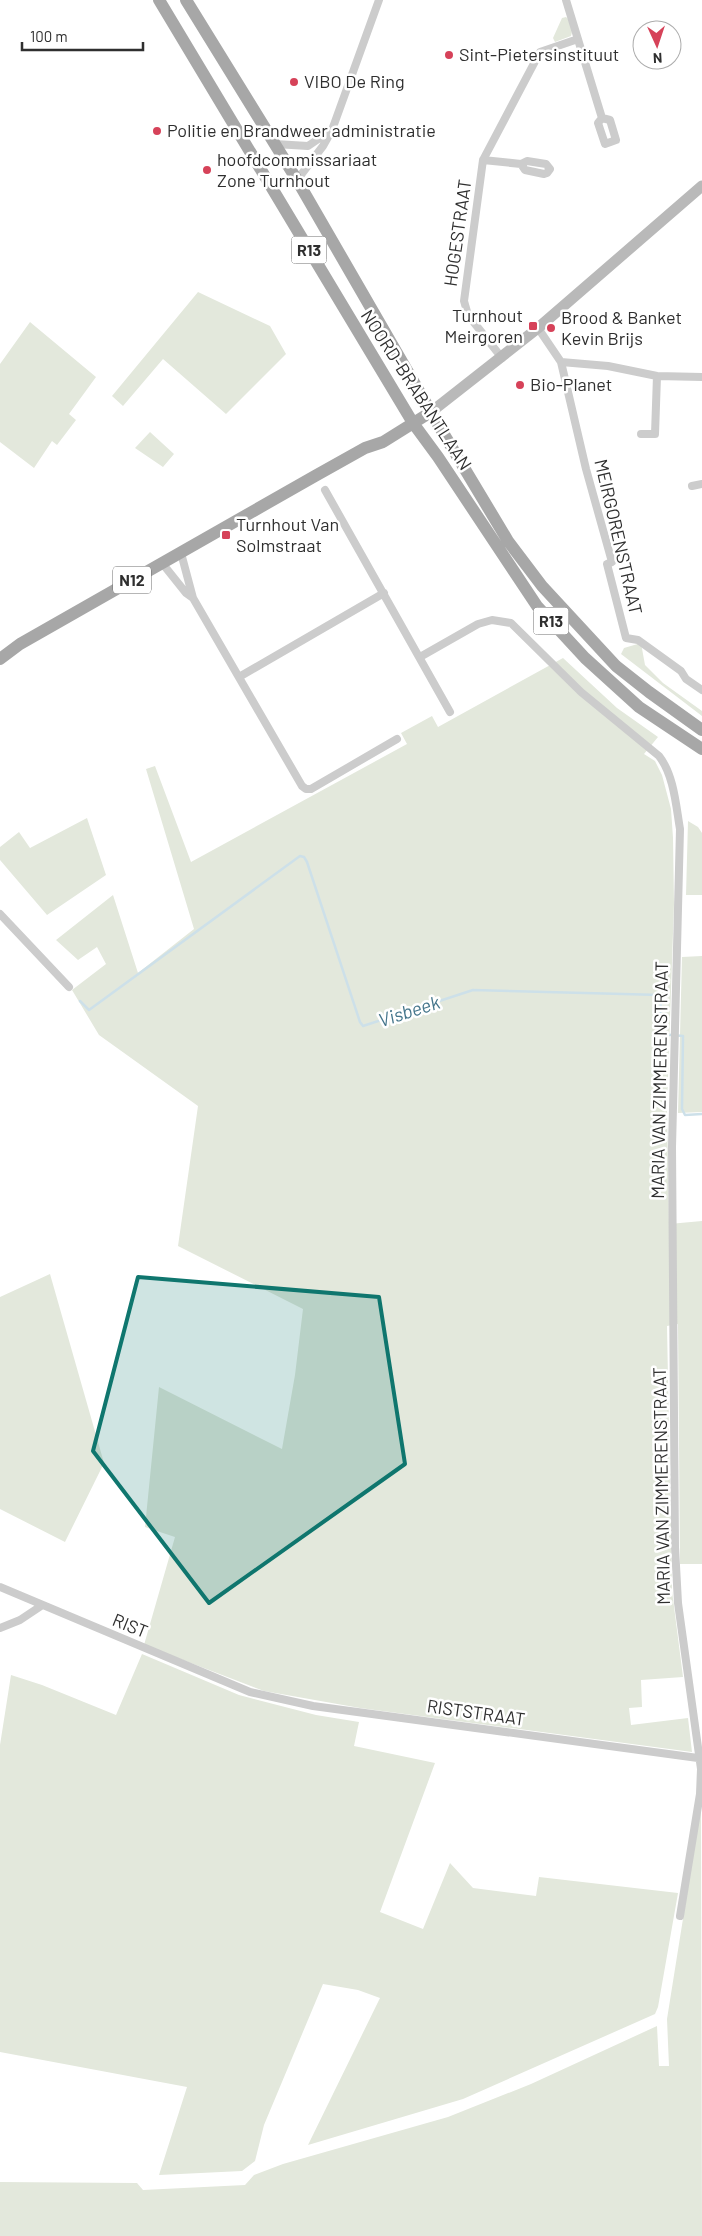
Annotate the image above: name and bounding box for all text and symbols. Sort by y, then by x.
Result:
scale bar [22,20,144,52]
north arrow [632,20,682,70]
text: 100 m [30,27,68,45]
place label: Sint-Pietersinstituut [459,43,619,65]
marker: Sint-Pietersinstituut [443,49,455,61]
text: N [653,50,663,67]
place label: VIBO De Ring [304,70,405,92]
marker: VIBO De Ring [288,76,300,88]
place label: Politie en Brandweer administratie [167,119,436,141]
marker: Politie en Brandweer administratie [151,125,163,137]
place label: hoofdcommissariaat Zone Turnhout [217,148,377,191]
marker: hoofdcommissariaat Zone Turnhout [201,164,213,176]
street label: HOGESTRAAT [439,178,475,288]
road number: R13 [292,236,326,264]
place label: Turnhout Meirgoren [444,304,523,347]
street label: NOORD-BRABANTLAAN [357,305,477,474]
place label: Brood & Banket Kevin Brijs [561,306,682,349]
marker: Turnhout Meirgoren [527,320,539,332]
marker: Brood & Banket Kevin Brijs [545,322,557,334]
place label: Bio-Planet [530,373,612,395]
marker: Bio-Planet [514,379,526,391]
street label: MEIRGORENSTRAAT [590,457,648,617]
place label: Turnhout Van Solmstraat [236,513,339,556]
marker: Turnhout Van Solmstraat [220,529,232,541]
road number: N12 [113,566,151,594]
road number: R13 [534,608,568,634]
street label: MARIA VAN ZIMMERENSTRAAT [646,961,672,1199]
water label: Visbeek [375,990,443,1031]
street label: MARIA VAN ZIMMERENSTRAAT [648,1367,674,1605]
street label: RIST [110,1608,151,1642]
street label: RISTSTRAAT [426,1694,527,1730]

